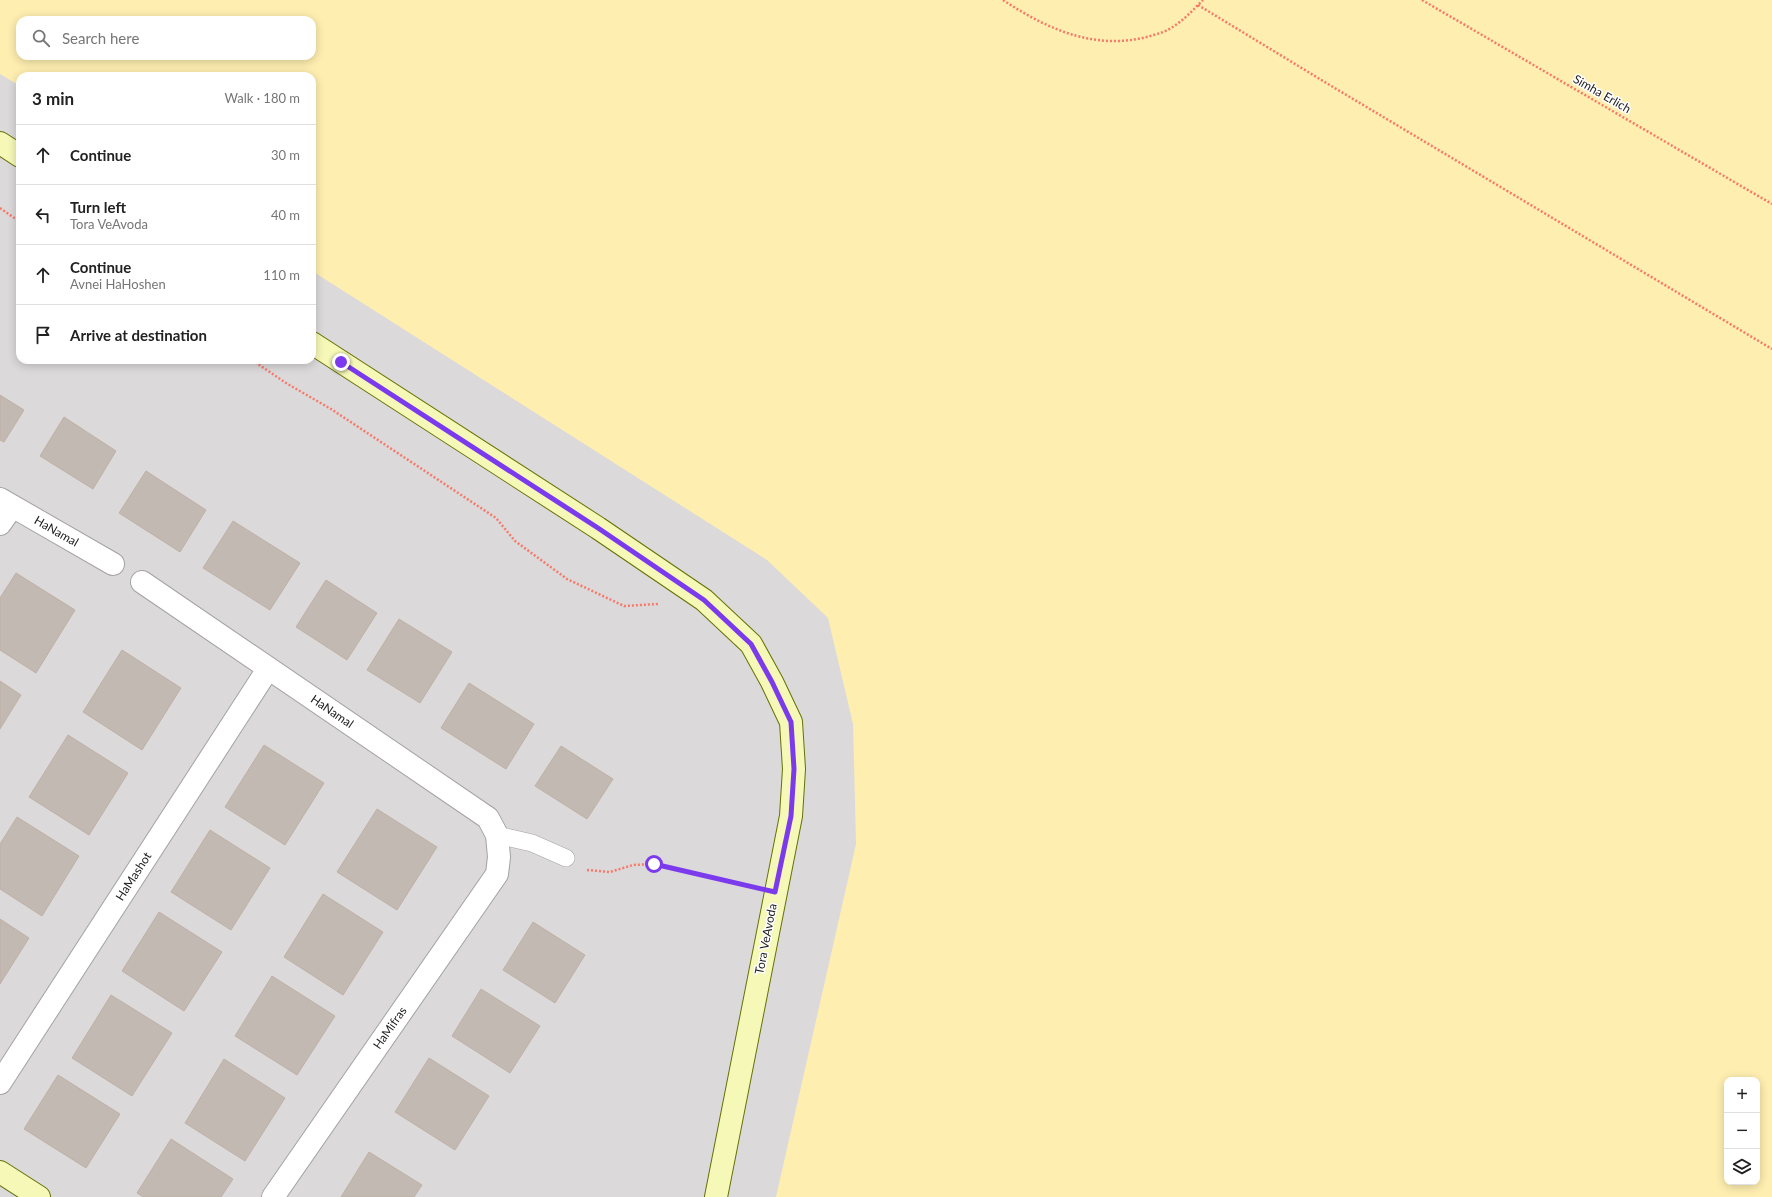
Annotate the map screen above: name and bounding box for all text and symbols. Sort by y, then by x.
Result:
search box [16,16,316,60]
icon: search [30,27,52,49]
text: Search here [62,29,139,47]
street label: Simha Erlich [1571,71,1634,116]
text: 3 min [32,88,74,109]
text: Walk · 180 m [224,90,300,106]
icon: ahead [32,144,54,166]
text: Continue [70,146,131,164]
text: 30 m [271,147,300,163]
text: Turn left [70,198,126,216]
icon: left [32,204,54,226]
text: 40 m [271,207,300,223]
text: Tora VeAvoda [70,216,148,232]
text: Continue [70,258,131,276]
icon: ahead [32,264,54,286]
text: 110 m [263,267,300,283]
text: Avnei HaHoshen [70,276,166,292]
icon: arrive [32,324,54,346]
text: Arrive at destination [70,326,207,344]
route end [332,353,350,371]
street label: HaNamal [32,512,81,550]
street label: HaNamal [308,691,357,731]
street label: HaMashot [112,849,155,903]
route start [645,855,663,873]
street label: Tora VeAvoda [751,902,780,976]
street label: HaMifras [370,1004,410,1052]
map controls [1724,1077,1760,1185]
button: + [1724,1077,1760,1113]
button: − [1724,1113,1760,1149]
button: layers [1724,1149,1760,1185]

